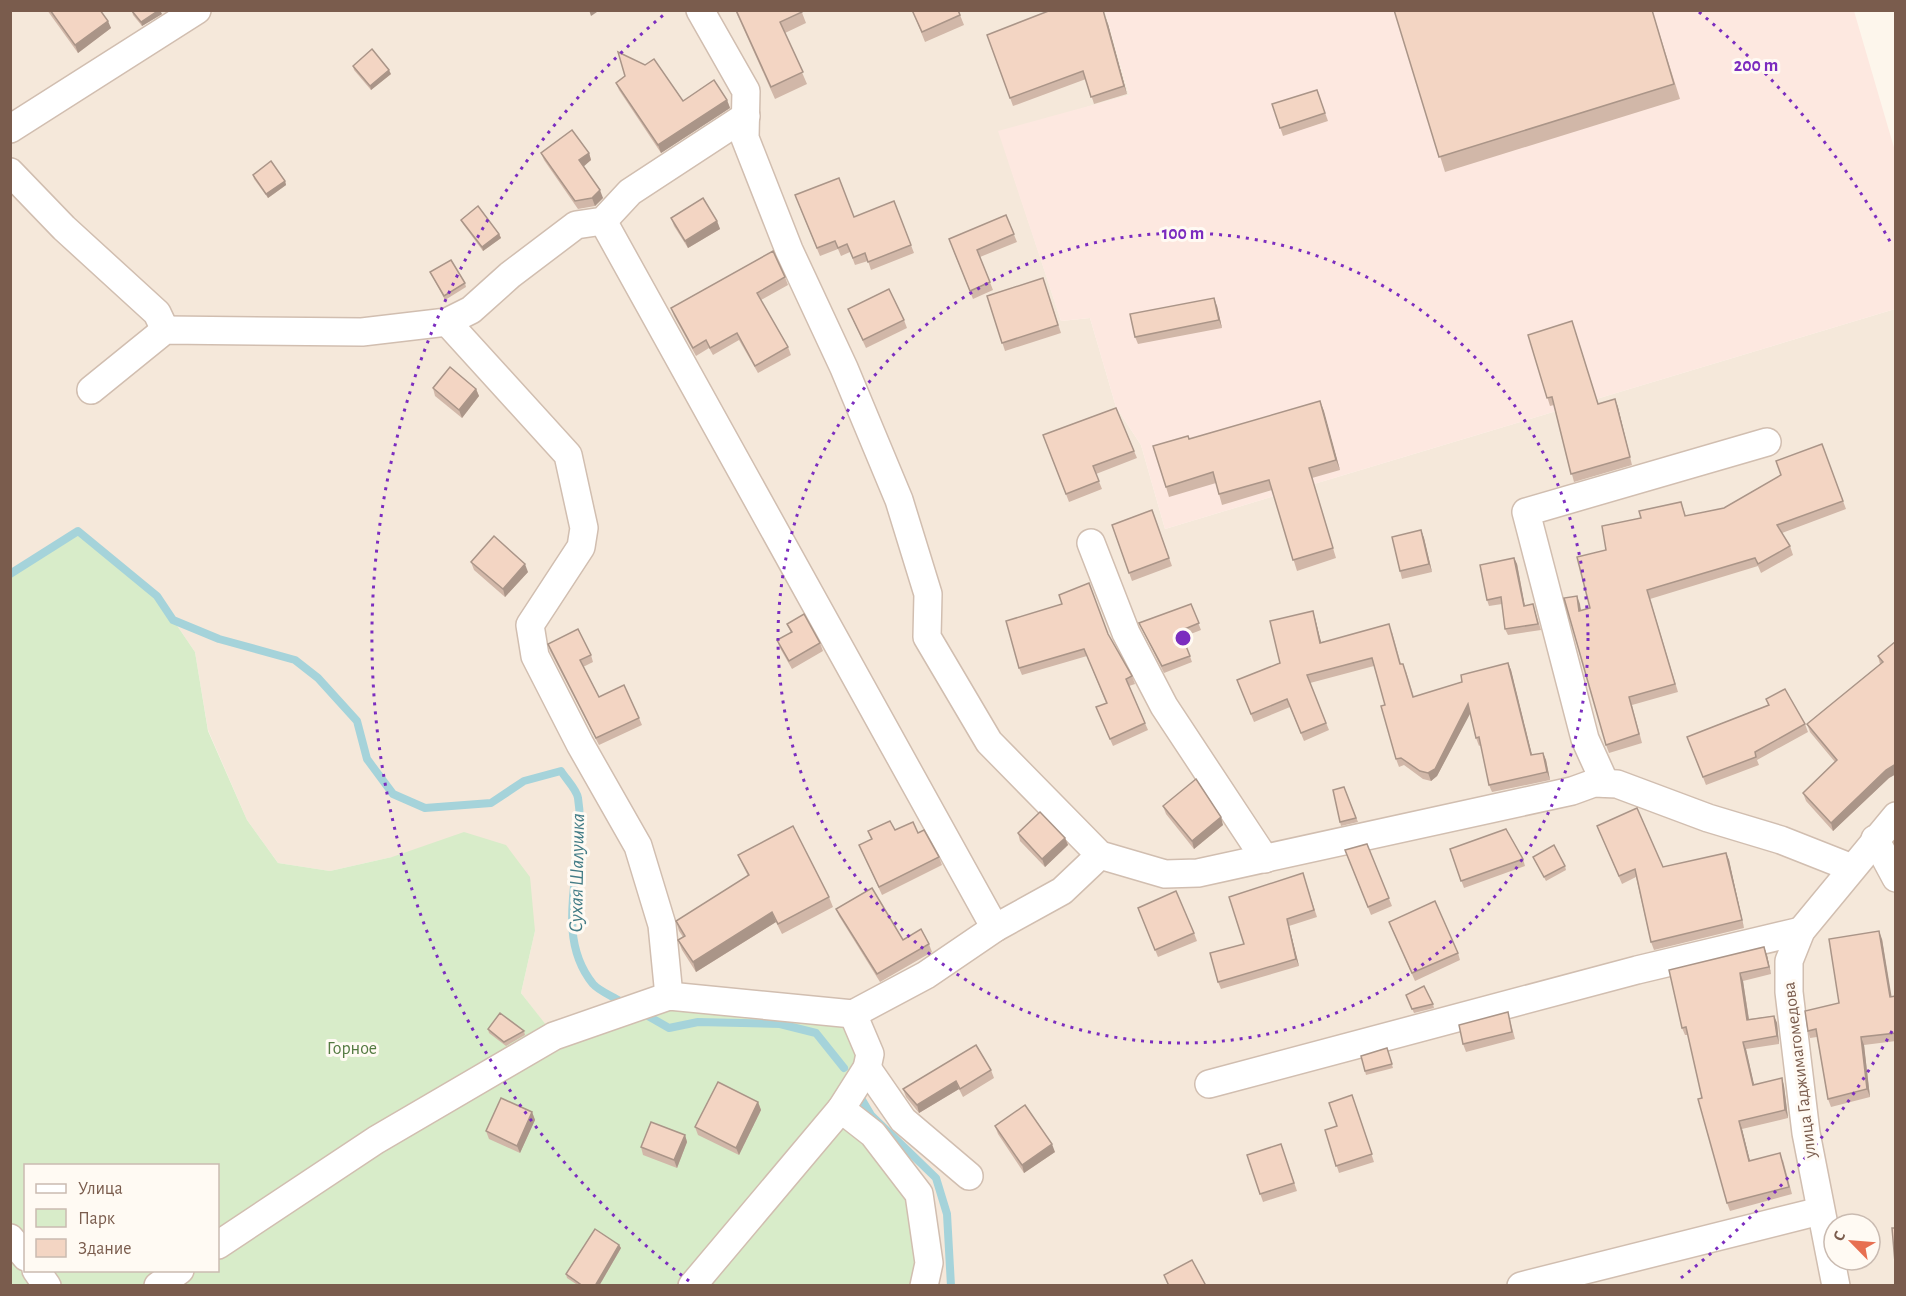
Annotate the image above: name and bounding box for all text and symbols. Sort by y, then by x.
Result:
text: 200 m [1734,57,1778,75]
text: 100 m [1162,225,1204,243]
centre of rings [1173,628,1193,648]
water label: Сухая Шалушка [566,813,588,933]
street label: улица Гаджимагомедова [1780,981,1820,1160]
park label: Горное [327,1040,377,1058]
legend [24,1164,219,1272]
text: Улица [78,1180,123,1198]
text: Парк [78,1210,116,1228]
north arrow [1822,1212,1882,1272]
text: С [1830,1229,1848,1243]
text: Здание [78,1240,132,1258]

